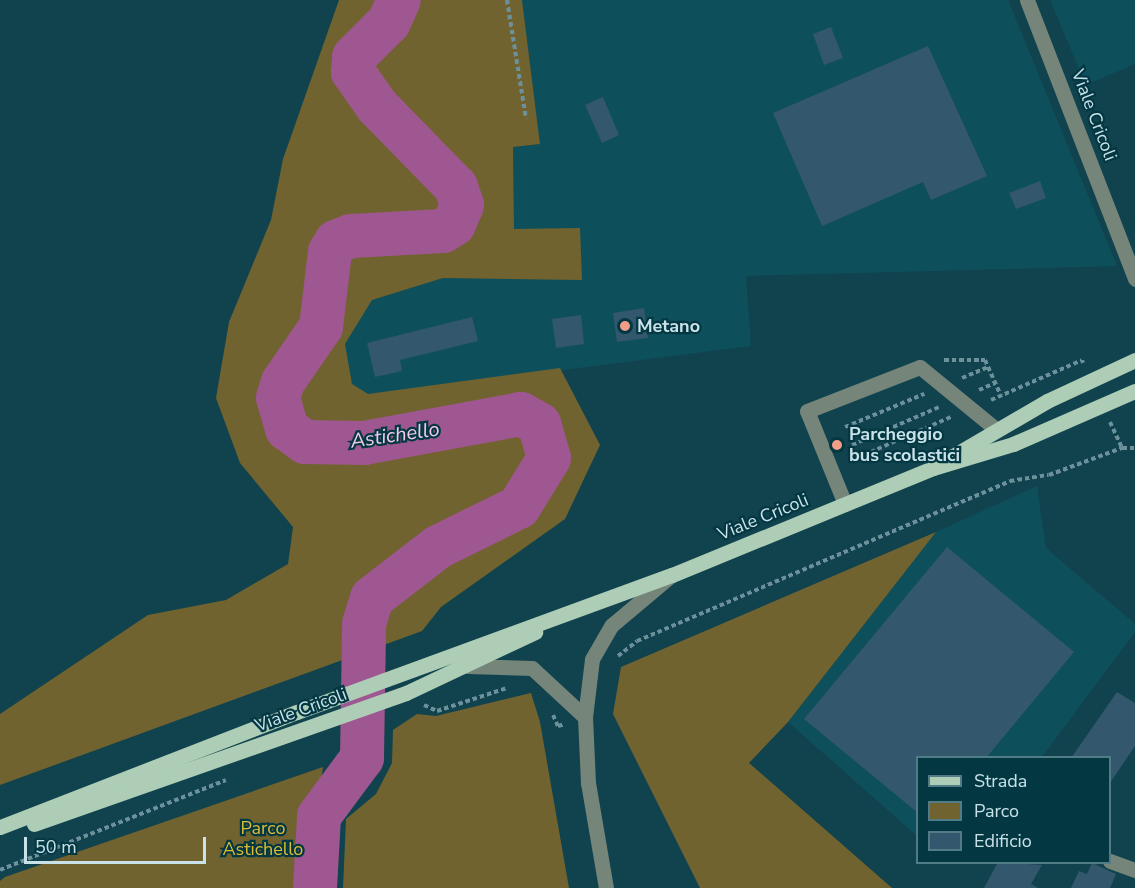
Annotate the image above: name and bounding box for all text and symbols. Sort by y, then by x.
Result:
street label: Viale Cricoli [1067,66,1121,164]
place label: Metano [637,315,700,337]
marker: Metano [618,319,632,333]
water label: Astichello [349,417,441,453]
place label: Parcheggio bus scolastici [849,424,960,466]
marker: Parcheggio bus scolastici [830,438,844,452]
street label: Viale Cricoli [714,489,812,545]
street label: Viale Cricoli [252,683,350,737]
legend [916,756,1111,864]
text: Strada [974,769,1027,793]
text: Parco [974,799,1019,823]
park label: Parco Astichello [223,818,303,860]
scale bar [27,825,208,863]
text: Edificio [974,829,1032,853]
text: 50 m [35,835,77,859]

